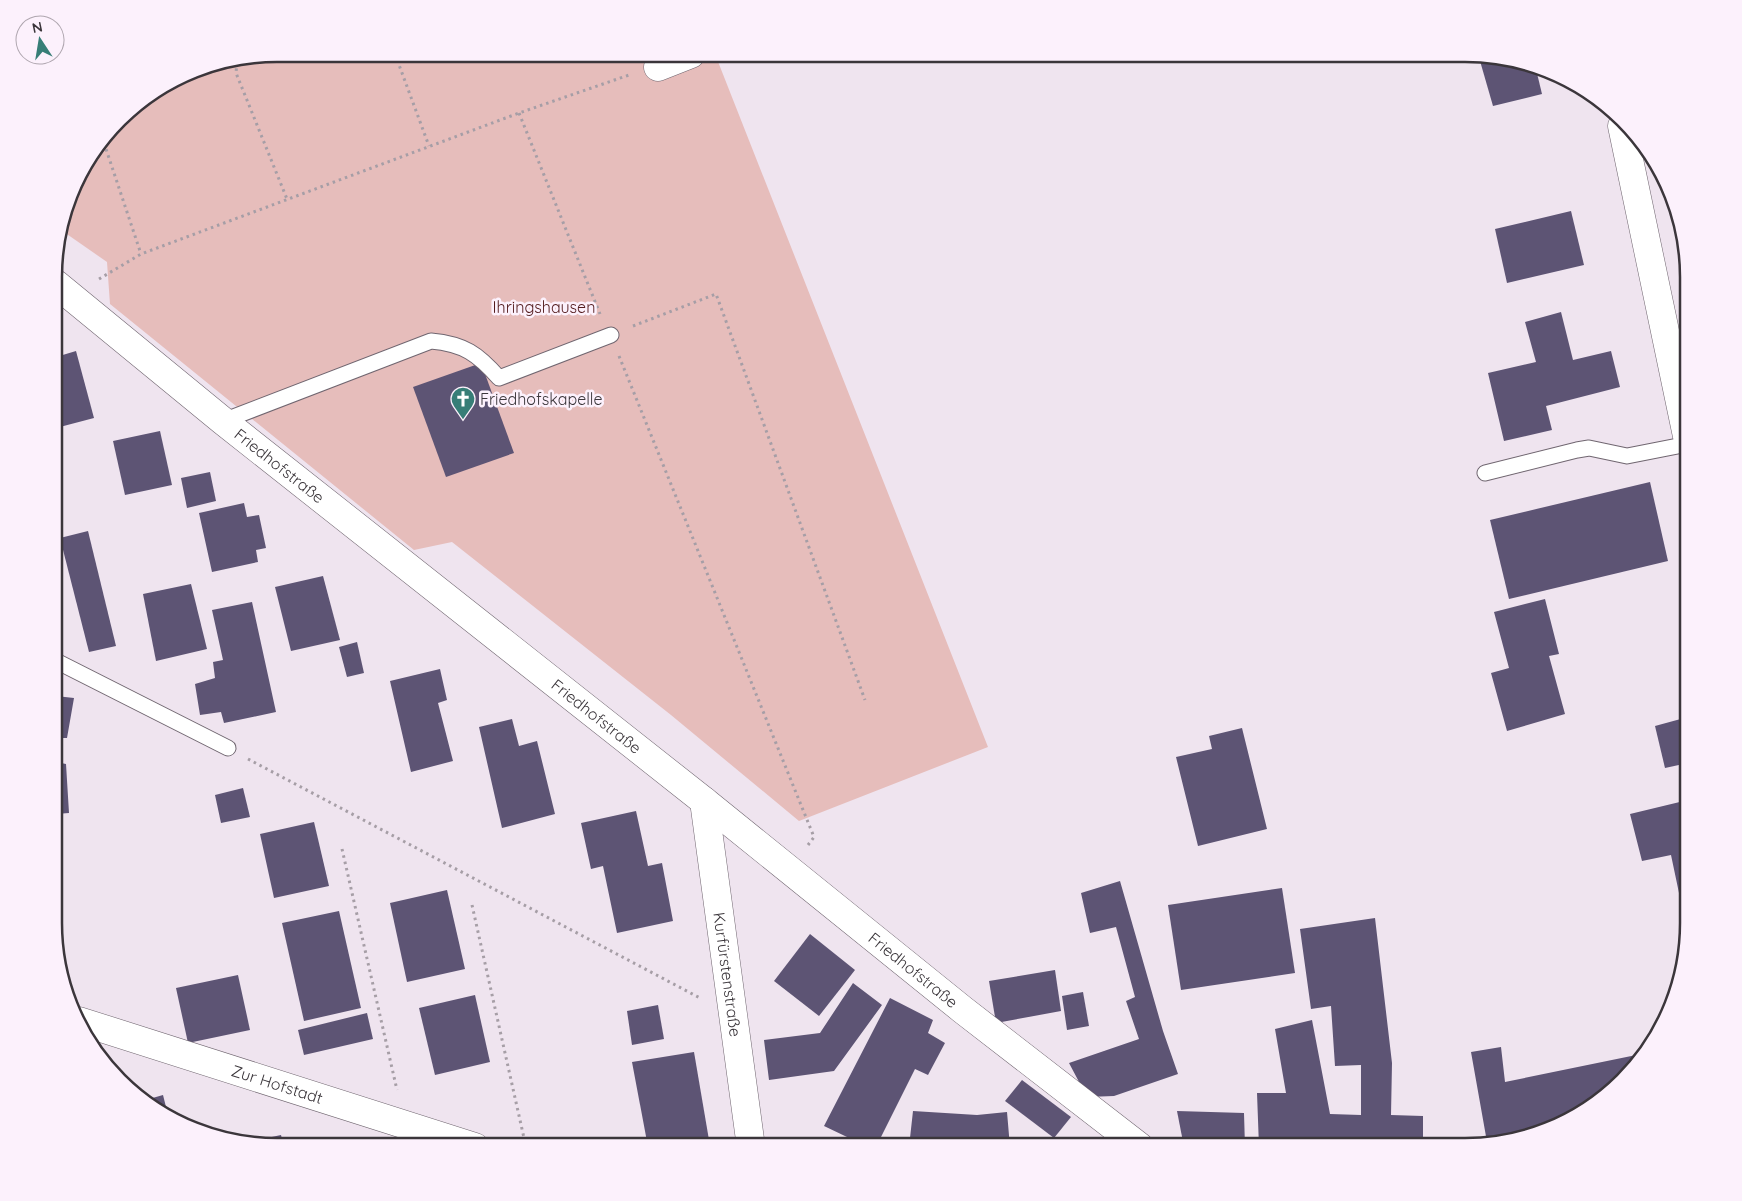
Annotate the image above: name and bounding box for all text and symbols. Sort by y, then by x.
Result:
north arrow [15,15,65,65]
text: N [30,17,44,37]
park label: Ihringshausen [493,297,595,317]
church icon: Friedhofskapelle [450,386,476,420]
place label: Friedhofskapelle [480,389,602,409]
street label: Friedhofstraße [230,424,329,507]
street label: Friedhofstraße [547,674,646,758]
street label: Kurfürstenstraße [709,911,746,1038]
street label: Friedhofstraße [865,928,962,1012]
street label: Zur Hofstadt [229,1060,325,1108]

